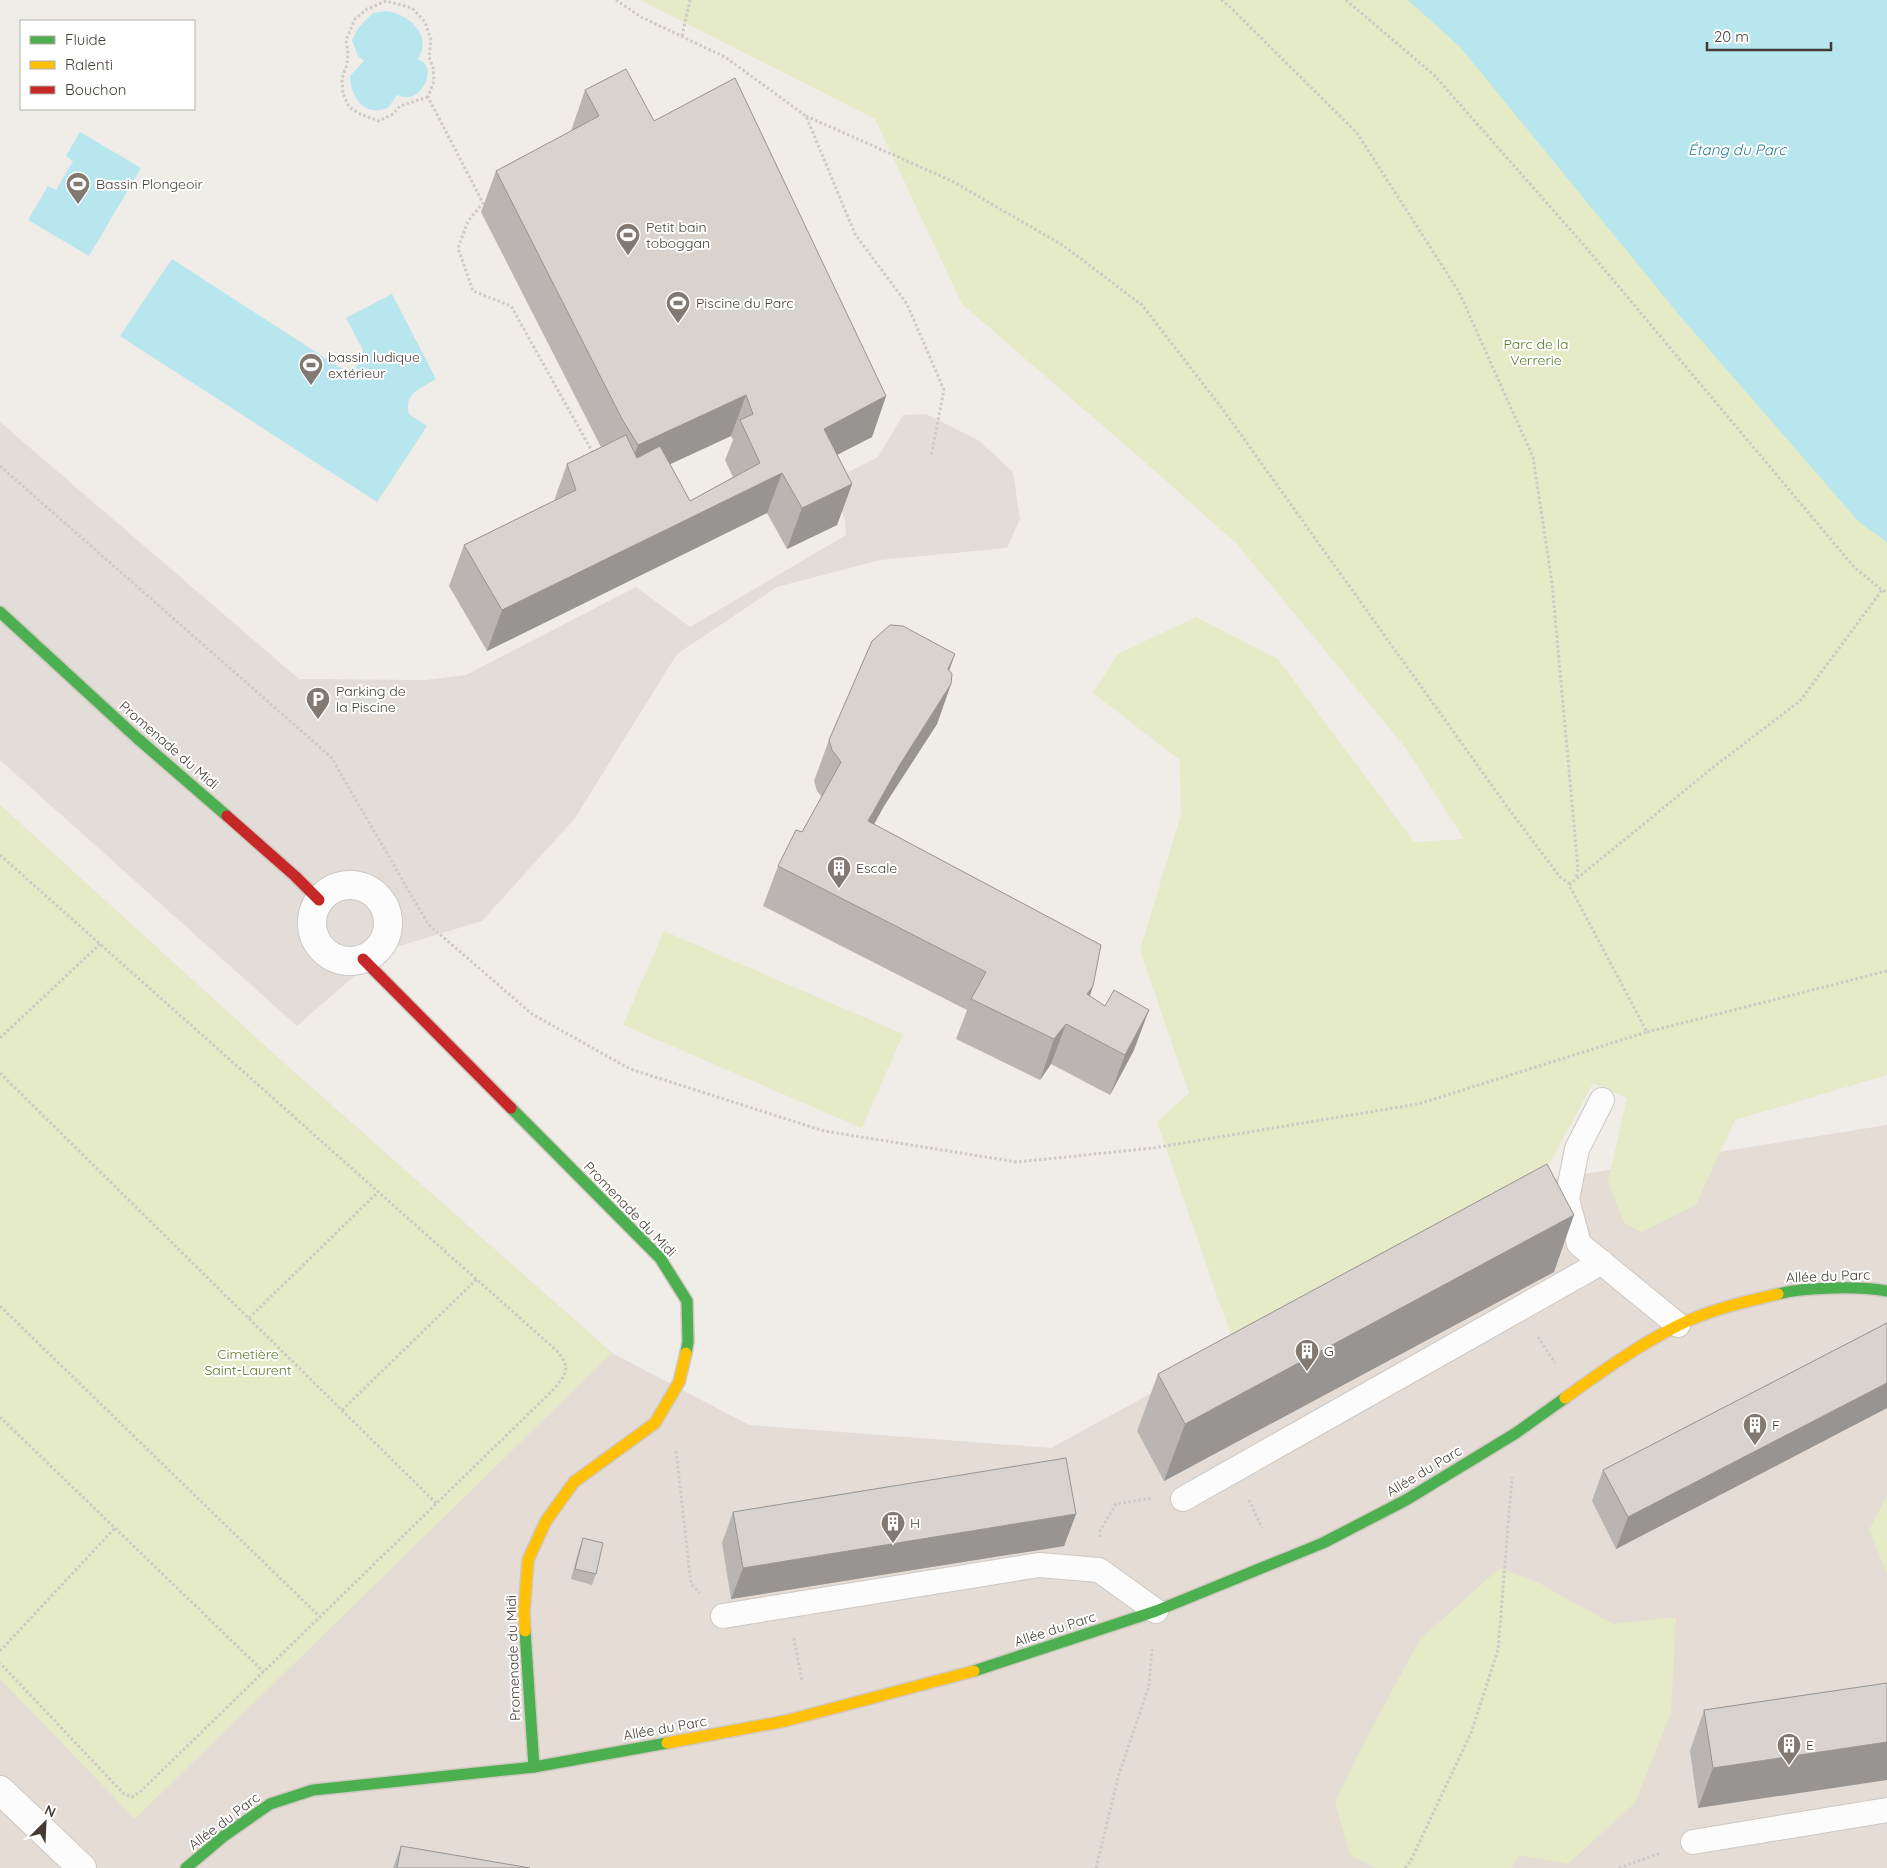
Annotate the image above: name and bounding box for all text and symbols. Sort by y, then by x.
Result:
legend [20,20,195,110]
scale bar [1707,20,1831,52]
text: 20 m [1714,27,1749,46]
text: Fluide [65,30,106,49]
text: Ralenti [65,55,113,74]
text: Bouchon [65,80,126,99]
water label: Étang du Parc [1688,140,1787,159]
sports icon: Bassin Plongeoir [65,171,91,205]
place label: Bassin Plongeoir [96,175,203,193]
place label: Petit bain toboggan [646,218,710,252]
sports icon: Petit bain toboggan [615,222,641,256]
sports icon: Piscine du Parc [665,290,691,324]
place label: Piscine du Parc [696,294,794,312]
park label: Parc de la Verrerie [1504,335,1568,369]
place label: bassin ludique extérieur [328,348,420,382]
sports icon: bassin ludique extérieur [298,352,324,386]
place label: Parking de la Piscine [336,682,406,716]
parking icon: Parking de la Piscine [305,686,331,720]
street label: Promenade du Midi [116,697,222,793]
building icon: Escale [826,855,852,889]
place label: Escale [856,859,897,877]
street label: Promenade du Midi [580,1157,680,1261]
street label: Allée du Parc [1785,1266,1871,1286]
building icon: G [1294,1338,1320,1372]
place label: G [1324,1342,1334,1360]
park label: Cimetière Saint-Laurent [204,1345,292,1379]
building icon: F [1742,1412,1768,1446]
place label: F [1772,1416,1780,1434]
street label: Allée du Parc [1383,1442,1465,1500]
building icon: H [880,1510,906,1544]
place label: H [910,1514,920,1532]
street label: Promenade du Midi [502,1595,524,1721]
street label: Allée du Parc [1012,1607,1098,1651]
street label: Allée du Parc [622,1712,708,1744]
building icon: E [1776,1732,1802,1766]
place label: E [1806,1736,1814,1754]
street label: Allée du Parc [185,1788,263,1854]
north arrow [20,1798,70,1848]
text: N [42,1801,59,1821]

